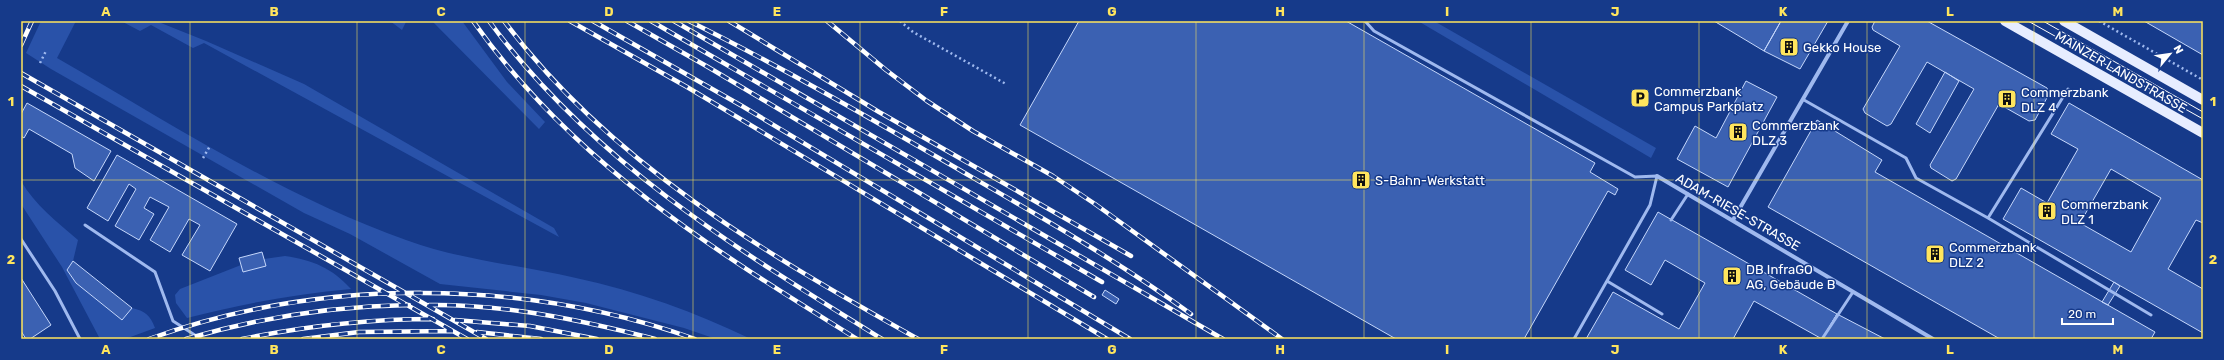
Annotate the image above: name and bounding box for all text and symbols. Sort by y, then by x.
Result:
text: A [101,4,111,19]
text: B [269,4,279,19]
text: C [436,4,446,19]
text: D [604,4,614,19]
text: E [773,4,781,19]
text: F [940,4,948,19]
text: G [1107,4,1117,19]
text: H [1275,4,1285,19]
text: I [1445,4,1449,19]
text: J [1611,4,1619,19]
text: K [1779,4,1788,19]
text: L [1946,4,1954,19]
text: M [2113,4,2123,19]
street label: MAINZER LANDSTRASSE [2052,28,2190,116]
north arrow [2150,34,2190,74]
building icon: Gekko House [1778,36,1800,58]
place label: Gekko House [1803,40,1881,55]
place label: Commerzbank Campus Parkplatz [1654,84,1764,114]
place label: Commerzbank DLZ 4 [2021,85,2109,115]
parking icon: Commerzbank Campus Parkplatz [1629,87,1651,109]
building icon: Commerzbank DLZ 4 [1996,88,2018,110]
text: 1 [8,94,14,109]
text: 1 [2210,94,2216,109]
place label: Commerzbank DLZ 3 [1752,118,1840,148]
building icon: Commerzbank DLZ 3 [1727,121,1749,143]
building icon: S-Bahn-Werkstatt [1350,169,1372,191]
street label: ADAM-RIESE-STRASSE [1673,170,1803,254]
place label: S-Bahn-Werkstatt [1375,173,1485,188]
place label: Commerzbank DLZ 1 [2061,197,2149,227]
building icon: Commerzbank DLZ 1 [2036,200,2058,222]
place label: Commerzbank DLZ 2 [1949,240,2037,270]
building icon: Commerzbank DLZ 2 [1924,243,1946,265]
text: 2 [7,252,15,267]
text: 2 [2209,252,2217,267]
place label: DB InfraGO AG, Gebäude B [1746,262,1835,292]
building icon: DB InfraGO AG, Gebäude B [1721,265,1743,287]
scale bar [2062,300,2113,326]
text: 20 m [2068,307,2096,321]
text: A [101,342,111,357]
text: B [269,342,279,357]
text: C [436,342,446,357]
text: D [604,342,614,357]
text: E [773,342,781,357]
text: F [940,342,948,357]
text: G [1107,342,1117,357]
text: H [1275,342,1285,357]
text: I [1445,342,1449,357]
text: J [1611,342,1619,357]
text: K [1779,342,1788,357]
text: L [1946,342,1954,357]
text: M [2113,342,2123,357]

